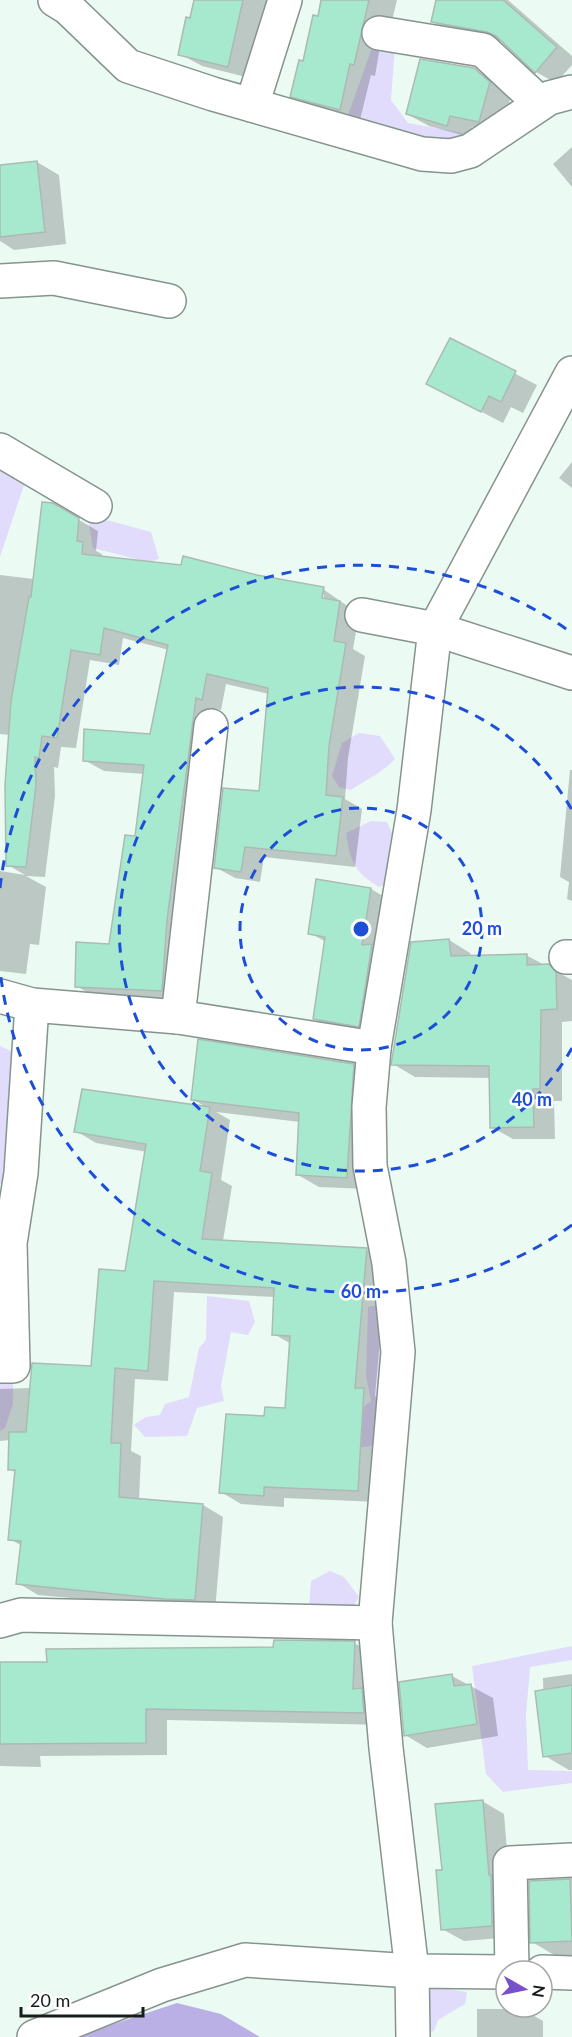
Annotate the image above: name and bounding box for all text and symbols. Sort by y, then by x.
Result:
text: 20 m [462,917,502,939]
centre of rings [351,919,371,939]
text: 40 m [512,1088,552,1110]
text: 60 m [341,1280,381,1302]
north arrow [494,1959,554,2019]
scale bar [21,1980,142,2018]
text: N [529,1984,550,1999]
text: 20 m [30,1989,70,2011]

